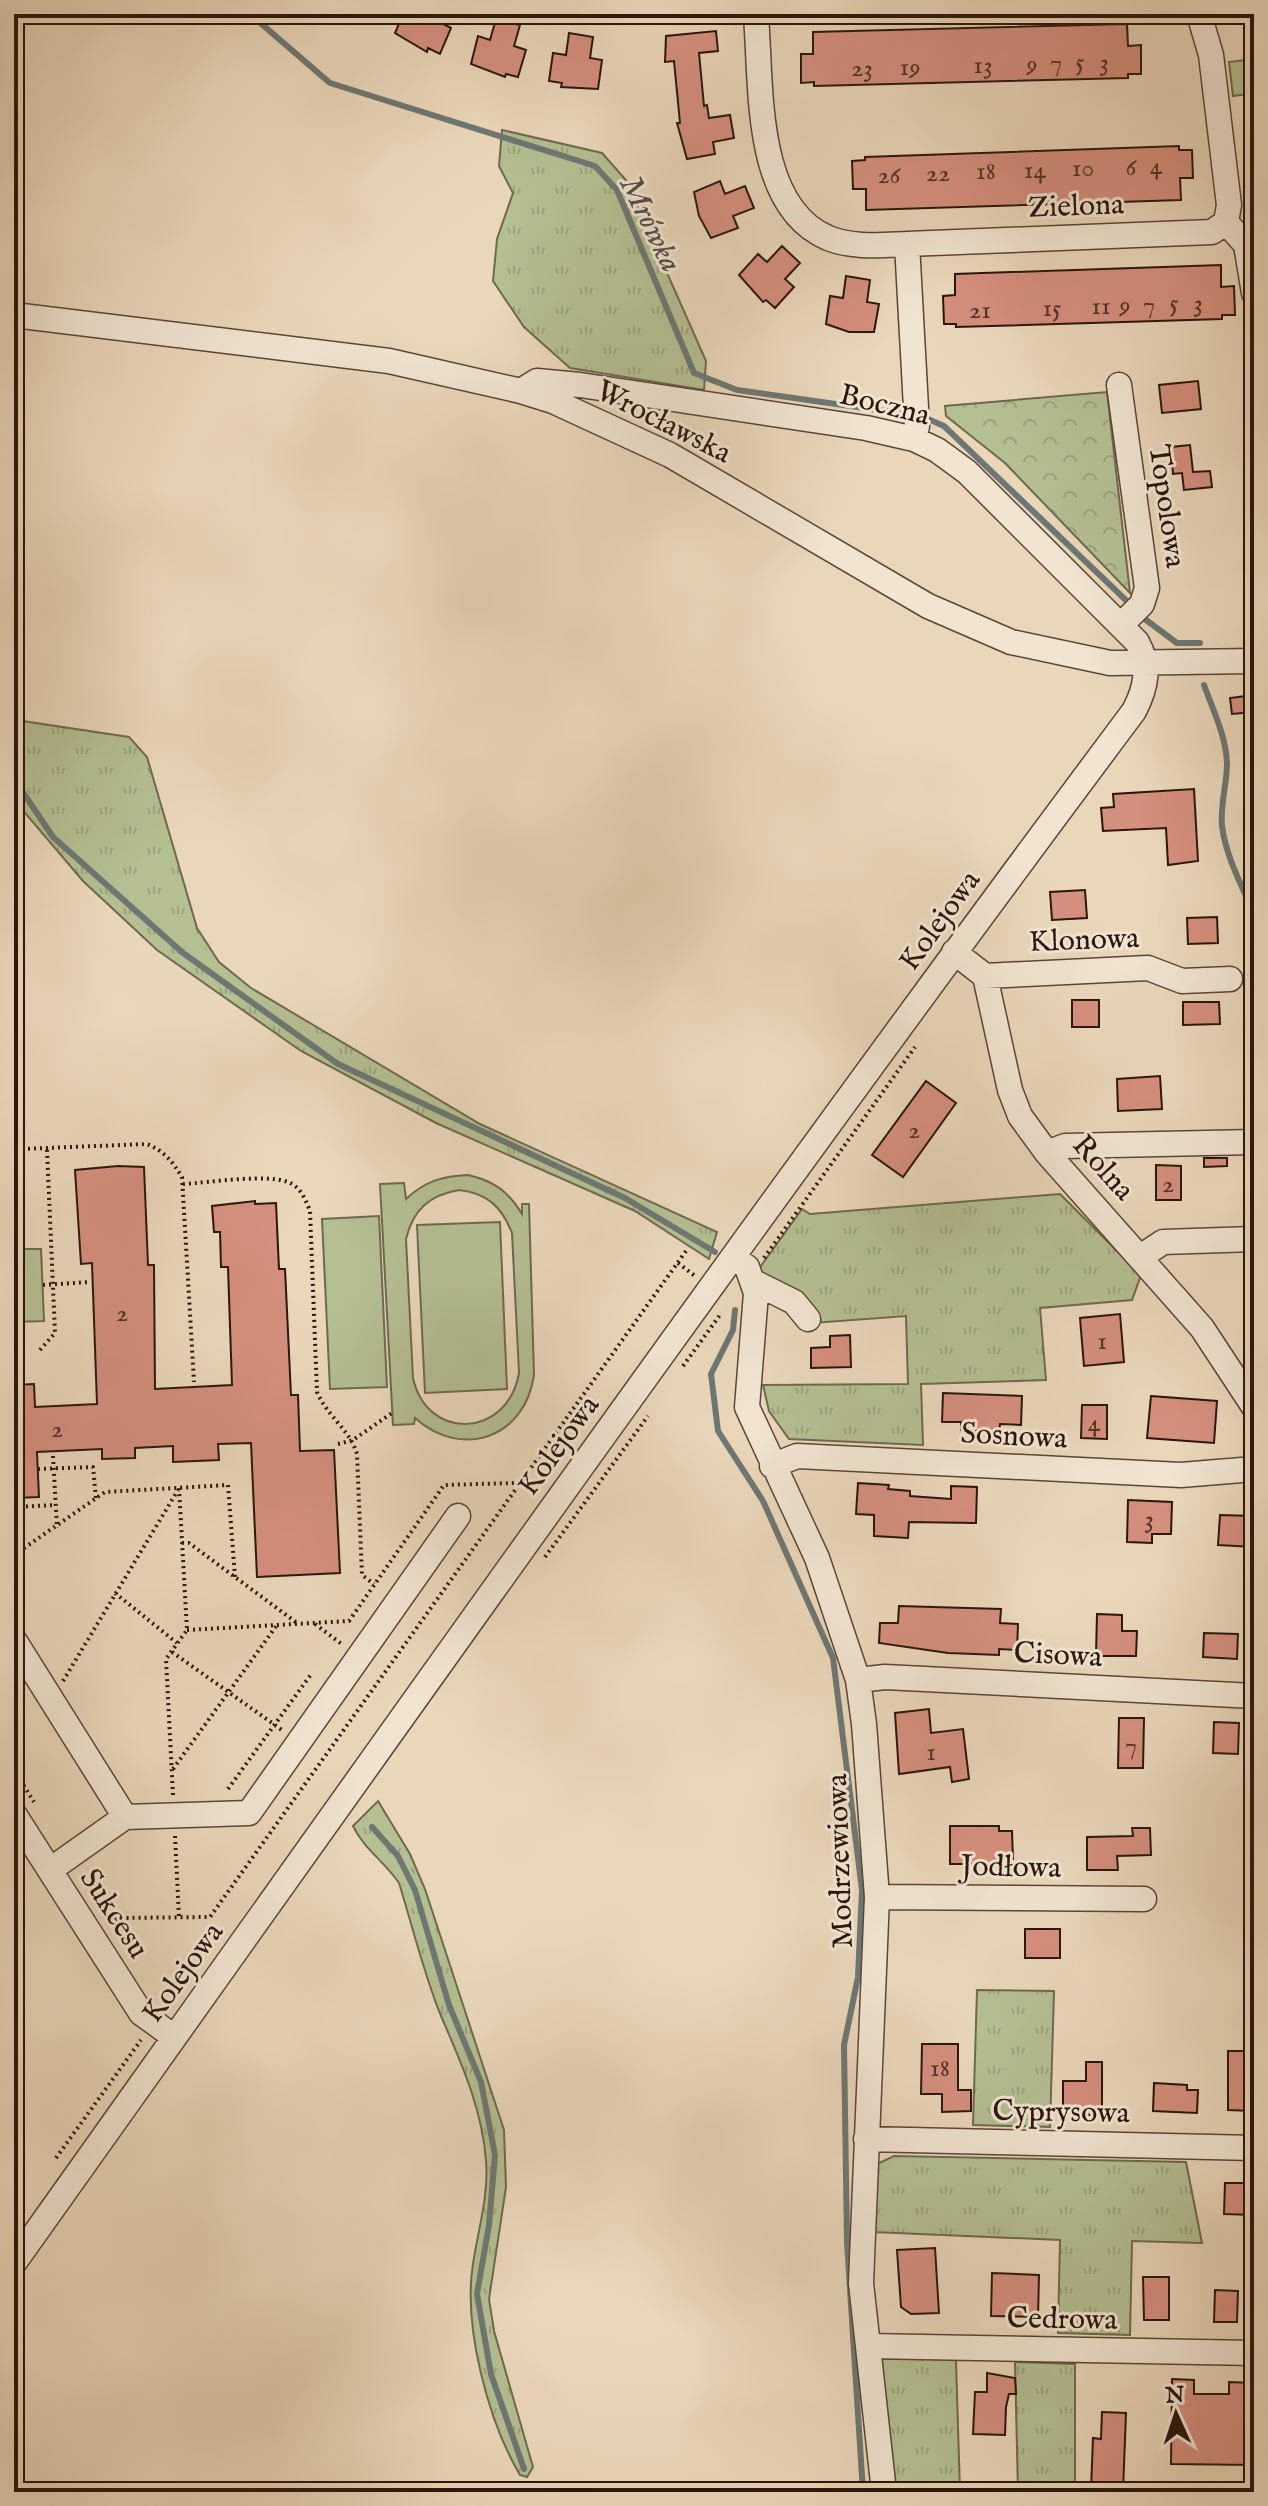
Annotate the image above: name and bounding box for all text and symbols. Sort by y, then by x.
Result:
house number: 5 [1075,46,1085,79]
house number: 3 [1099,46,1109,79]
house number: 7 [1050,47,1062,80]
house number: 9 [1025,48,1038,81]
house number: 13 [973,49,993,82]
house number: 19 [899,51,921,84]
house number: 23 [851,52,873,85]
house number: 4 [1150,150,1163,183]
house number: 6 [1126,151,1138,184]
house number: 10 [1072,152,1094,185]
house number: 14 [1024,154,1046,187]
house number: 18 [976,155,996,188]
house number: 22 [926,157,950,190]
house number: 26 [877,159,902,192]
water label: Mrówka [609,169,691,279]
street label: Zielona [1028,186,1125,228]
house number: 5 [1169,287,1179,320]
house number: 3 [1193,287,1203,320]
house number: 9 [1118,289,1131,322]
house number: 7 [1143,289,1155,322]
house number: 11 [1091,290,1111,323]
house number: 15 [1042,292,1062,325]
house number: 21 [969,294,991,327]
street label: Wrocławska [589,372,737,473]
street label: Boczna [835,376,934,435]
street label: Topolowa [1139,442,1193,570]
street label: Kolejowa [891,863,990,979]
street label: Klonowa [1028,920,1140,962]
house number: 2 [908,1114,920,1147]
street label: Rolna [1063,1127,1142,1209]
house number: 2 [1162,1168,1174,1201]
house number: 2 [116,1297,128,1330]
house number: 1 [1097,1325,1107,1358]
street label: Kolejowa [510,1388,609,1504]
house number: 4 [1088,1407,1101,1440]
house number: 2 [51,1413,63,1446]
street label: Sosnowa [960,1415,1068,1459]
house number: 3 [1144,1503,1154,1536]
street label: Cisowa [1013,1635,1103,1677]
house number: 7 [1125,1730,1137,1763]
house number: 1 [926,1736,936,1769]
street label: Modrzewiowa [819,1773,863,1949]
street label: Jodłowa [958,1848,1061,1888]
street label: Sukcesu [70,1862,156,1966]
street label: Kolejowa [134,1915,233,2031]
house number: 18 [930,2052,950,2085]
street label: Cyprysowa [992,2093,1130,2133]
street label: Cedrowa [1006,2300,1118,2340]
north arrow [1136,2374,1216,2454]
text: N [1164,2382,1185,2411]

